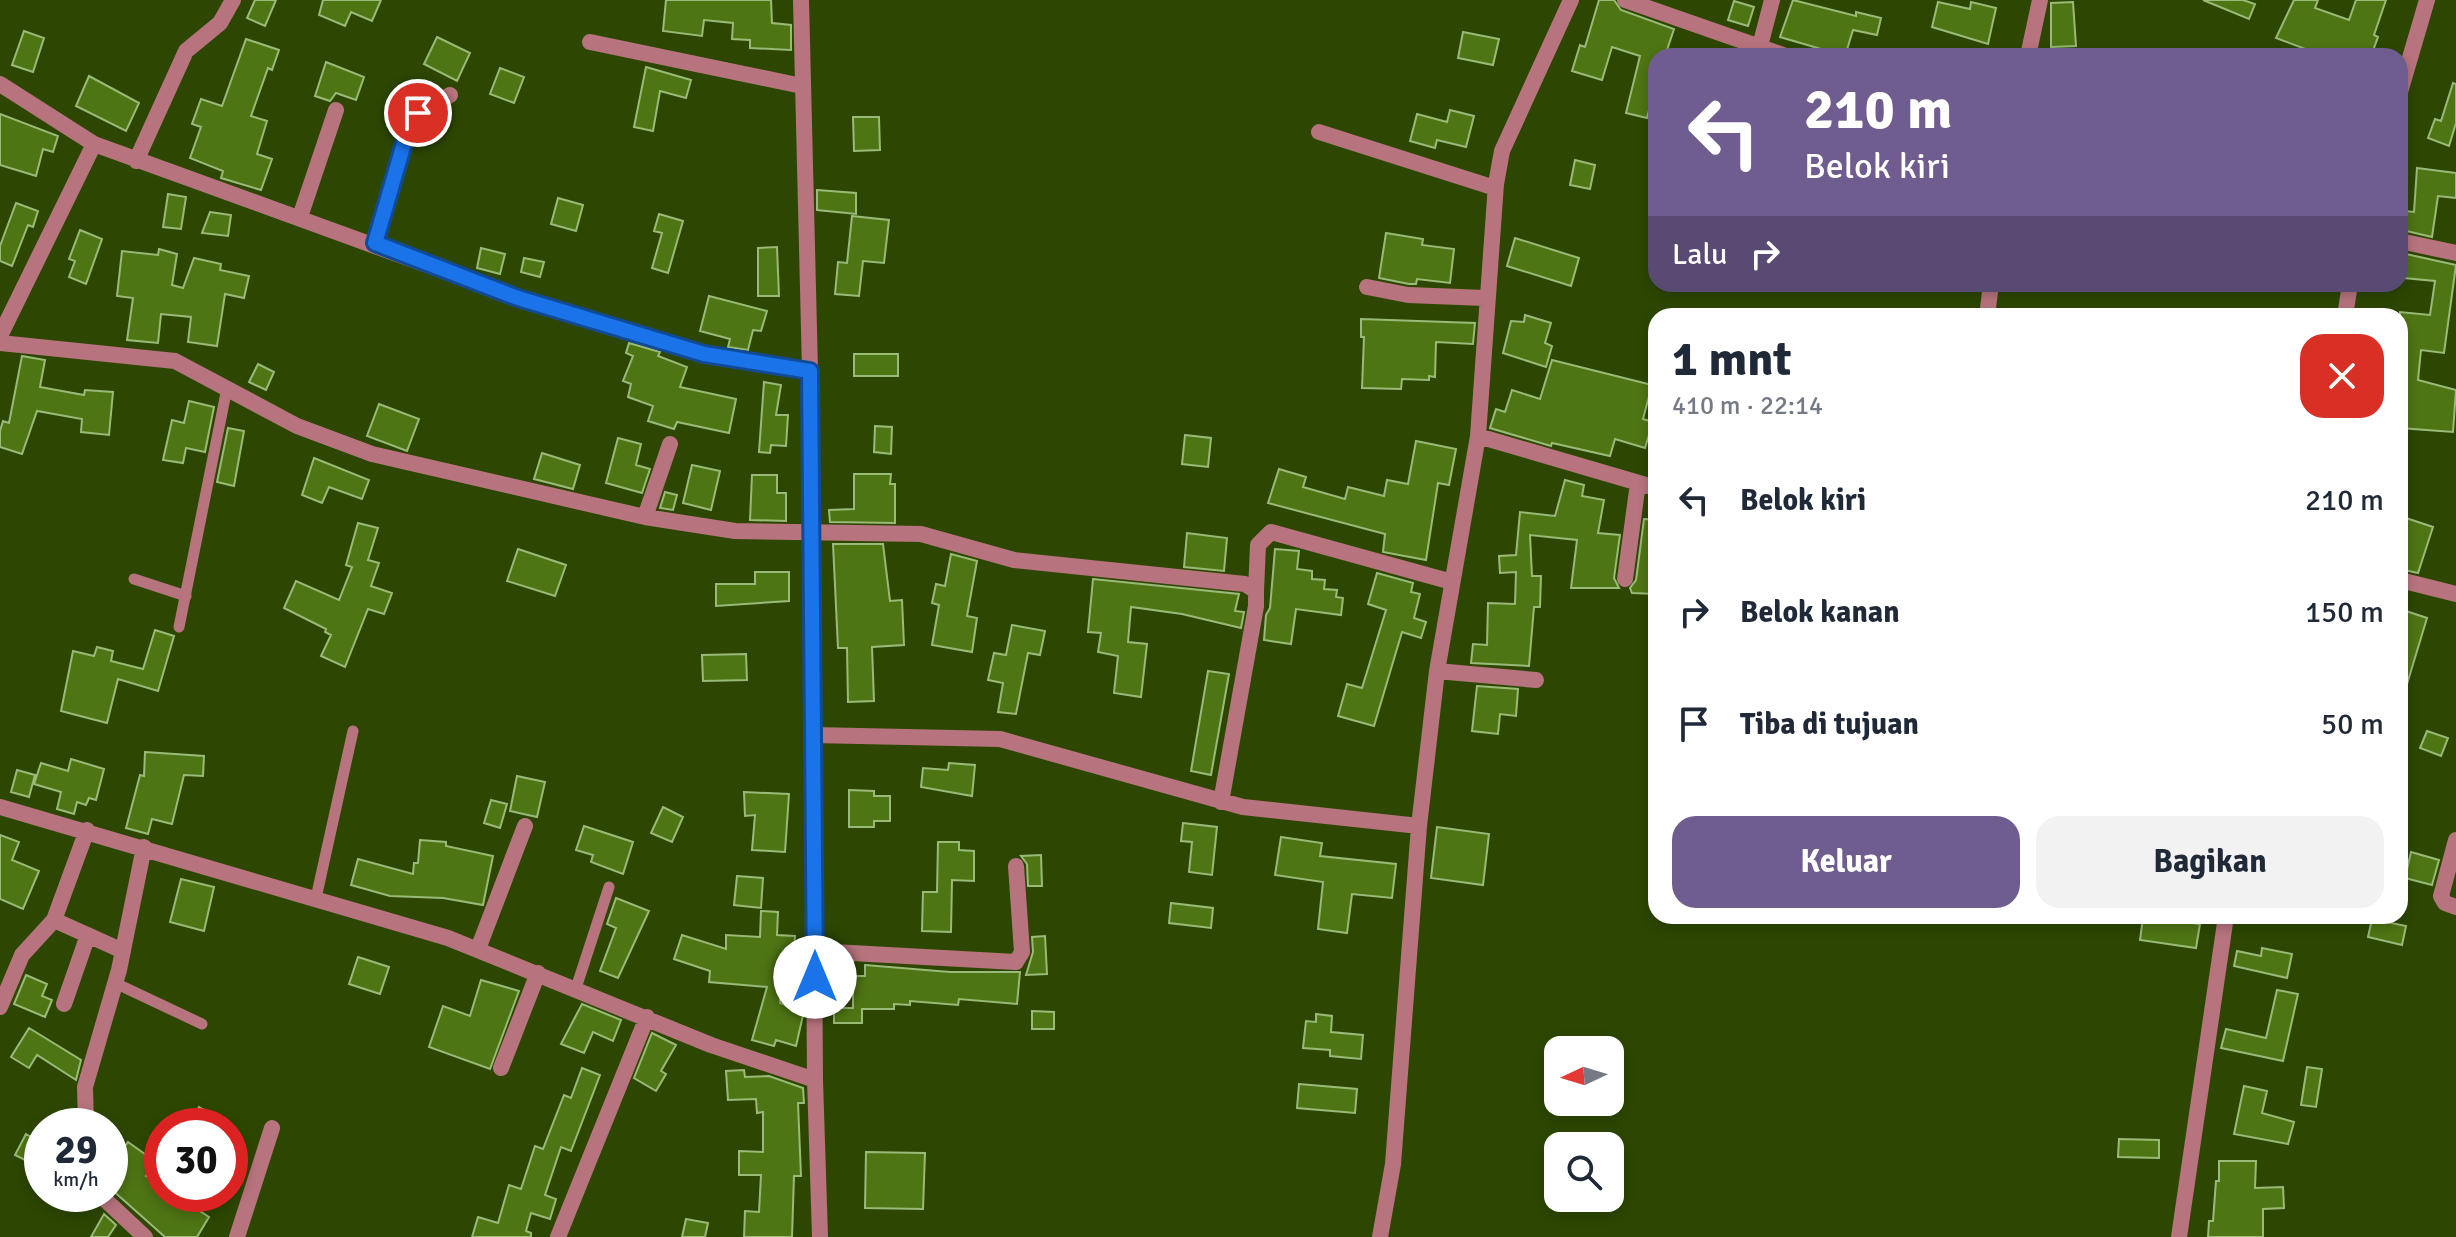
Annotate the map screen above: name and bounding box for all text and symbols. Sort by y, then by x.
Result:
text: 210 m [1804,75,1952,144]
pin [384,79,452,147]
icon: left [1672,80,1776,184]
icon: arrive [396,91,440,135]
text: Belok kiri [1804,144,1950,189]
icon: right [1743,232,1787,276]
text: Lalu [1672,236,1727,273]
text: 1 mnt [1672,330,1792,389]
button: close [2300,334,2384,418]
text: 410 m · 22:14 [1672,390,1823,422]
icon: left [1672,478,1716,522]
text: Belok kiri [1740,482,1866,519]
text: 210 m [2305,482,2384,519]
icon: right [1672,590,1716,634]
text: Belok kanan [1740,594,1900,631]
text: 150 m [2305,594,2384,631]
icon: arrive [1672,702,1716,746]
text: Tiba di tujuan [1740,706,1919,743]
text: 50 m [2321,706,2384,743]
button: Keluar [1672,816,2020,908]
button: Bagikan [2036,816,2384,908]
position arrow [773,935,857,1019]
north arrow [1544,1036,1624,1116]
map controls [1544,1036,1624,1212]
speed limit sign: 30 [144,1108,248,1212]
text: 29 [54,1125,98,1175]
button: search [1544,1132,1624,1212]
text: km/h [53,1167,99,1192]

